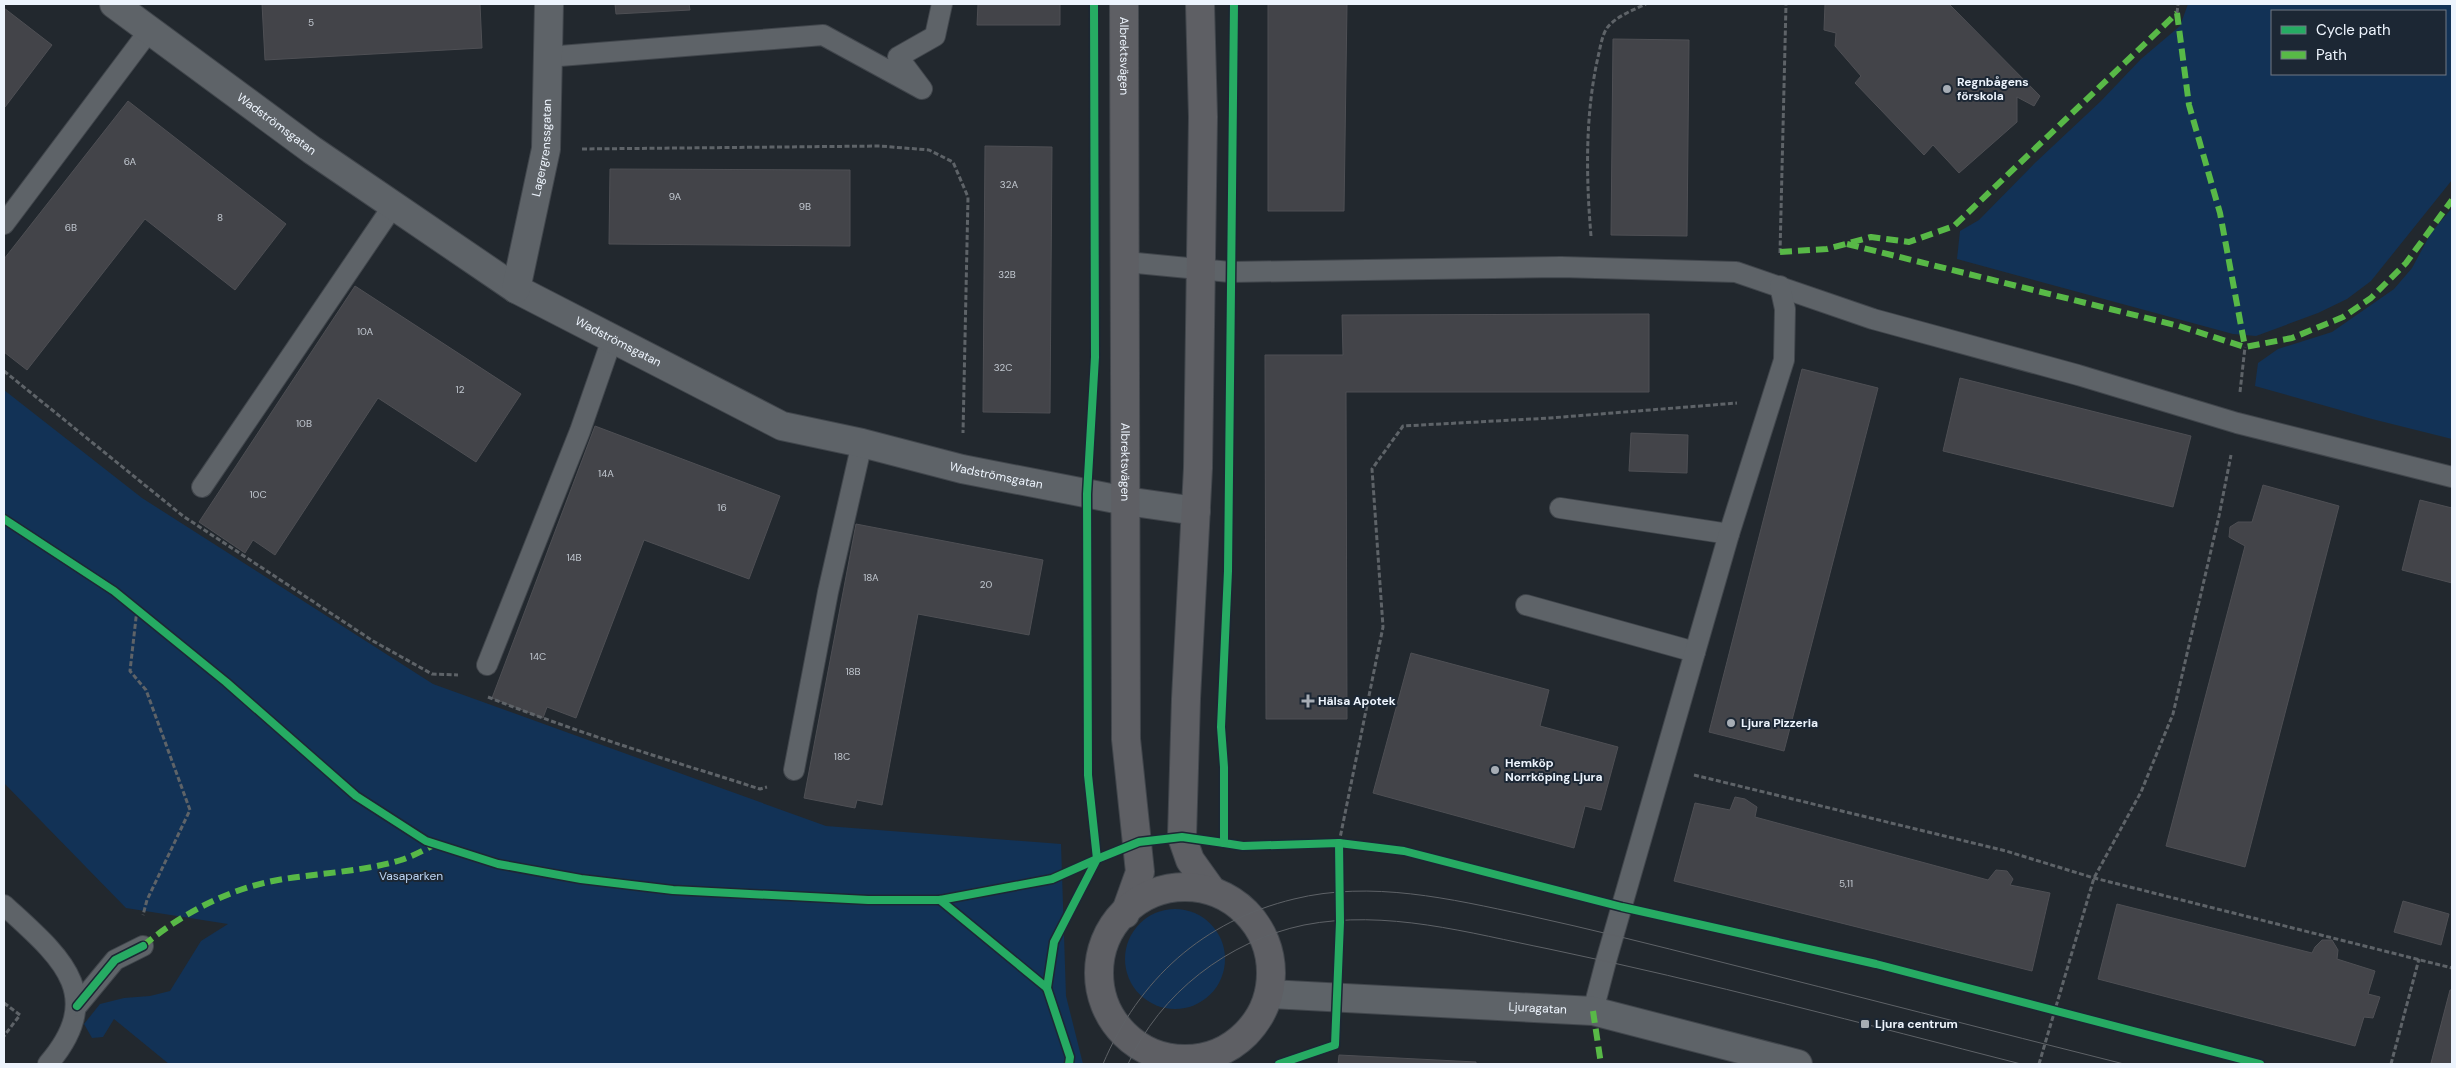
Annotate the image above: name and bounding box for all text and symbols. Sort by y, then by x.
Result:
legend [2271,10,2446,75]
house number: 5 [308,16,314,29]
street label: Albrektsvägen [1116,17,1132,95]
text: Cycle path [2316,20,2391,40]
text: Path [2316,45,2347,65]
place label: Regnbågens förskola [1957,74,2029,104]
marker: Regnbågens förskola [1941,83,1953,95]
street label: Wadströmsgatan [234,89,320,159]
street label: Lagergrenssgatan [528,99,555,198]
house number: 6A [124,155,137,168]
house number: 32A [1000,178,1019,191]
house number: 9A [669,190,682,203]
house number: 9B [799,200,811,213]
house number: 8 [217,211,223,224]
house number: 6B [65,221,77,234]
house number: 32B [998,268,1016,281]
street label: Wadströmsgatan [573,313,664,371]
house number: 10A [357,325,373,338]
house number: 32C [994,361,1012,374]
house number: 12 [456,383,465,396]
house number: 10B [296,417,312,430]
street label: Albrektsvägen [1117,423,1133,501]
street label: Wadströmsgatan [948,458,1044,493]
house number: 14A [598,467,614,480]
house number: 10C [249,488,267,501]
house number: 16 [717,501,727,514]
house number: 14B [566,551,582,564]
house number: 18A [863,571,879,584]
house number: 20 [980,578,992,591]
house number: 14C [530,650,546,663]
house number: 18B [845,665,861,678]
place label: Hälsa Apotek [1318,693,1396,709]
marker: Hälsa Apotek [1302,695,1314,707]
place label: Ljura Pizzeria [1741,715,1818,731]
marker: Ljura Pizzeria [1725,717,1737,729]
house number: 18C [834,750,850,763]
place label: Hemköp Norrköping Ljura [1505,755,1602,785]
marker: Hemköp Norrköping Ljura [1489,764,1501,776]
park label: Vasaparken [379,868,443,884]
house number: 5,11 [1839,877,1853,890]
street label: Ljuragatan [1508,999,1567,1018]
place label: Ljura centrum [1875,1016,1958,1032]
marker: Ljura centrum [1859,1018,1871,1030]

